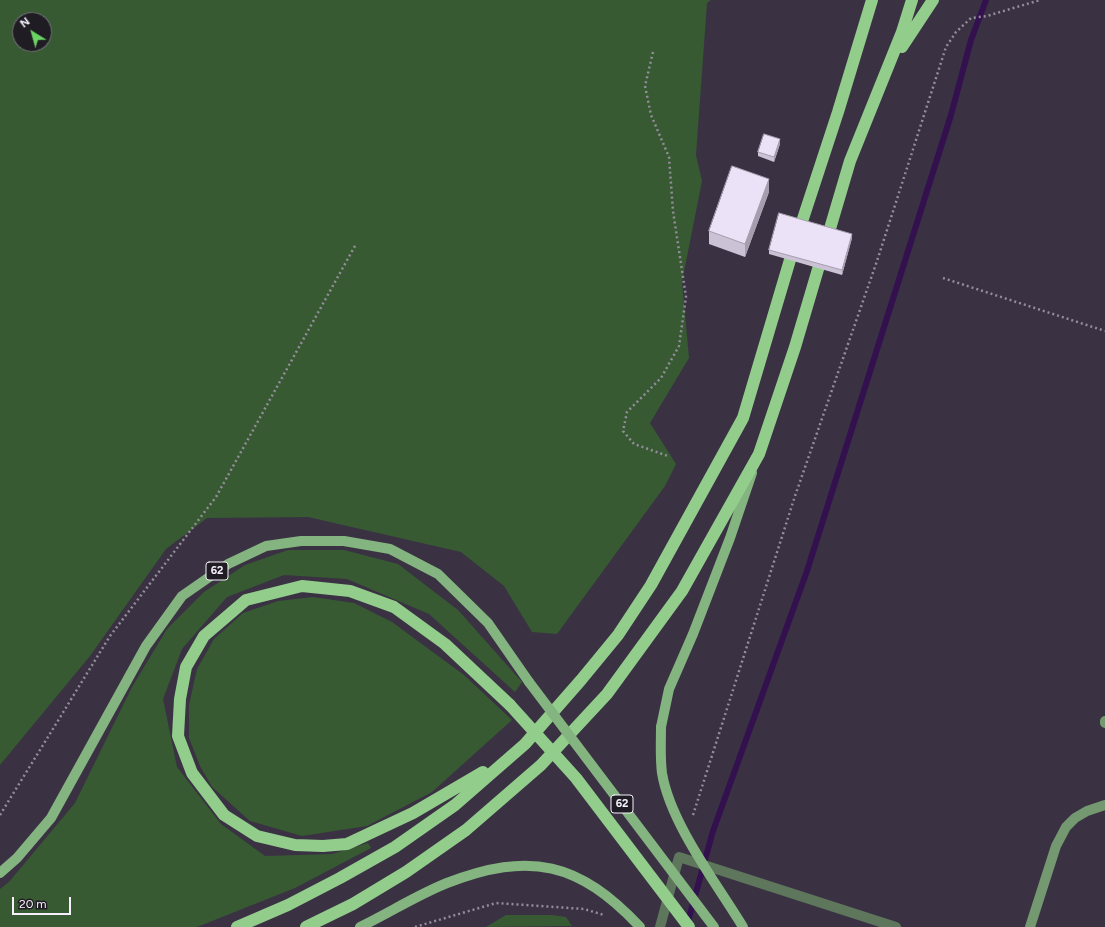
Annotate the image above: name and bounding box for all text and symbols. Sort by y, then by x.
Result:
north arrow [12,12,52,52]
text: N [18,15,32,31]
road number: 62 [206,562,228,580]
road number: 62 [611,795,633,813]
scale bar [14,889,73,915]
text: 20 m [19,897,47,911]

